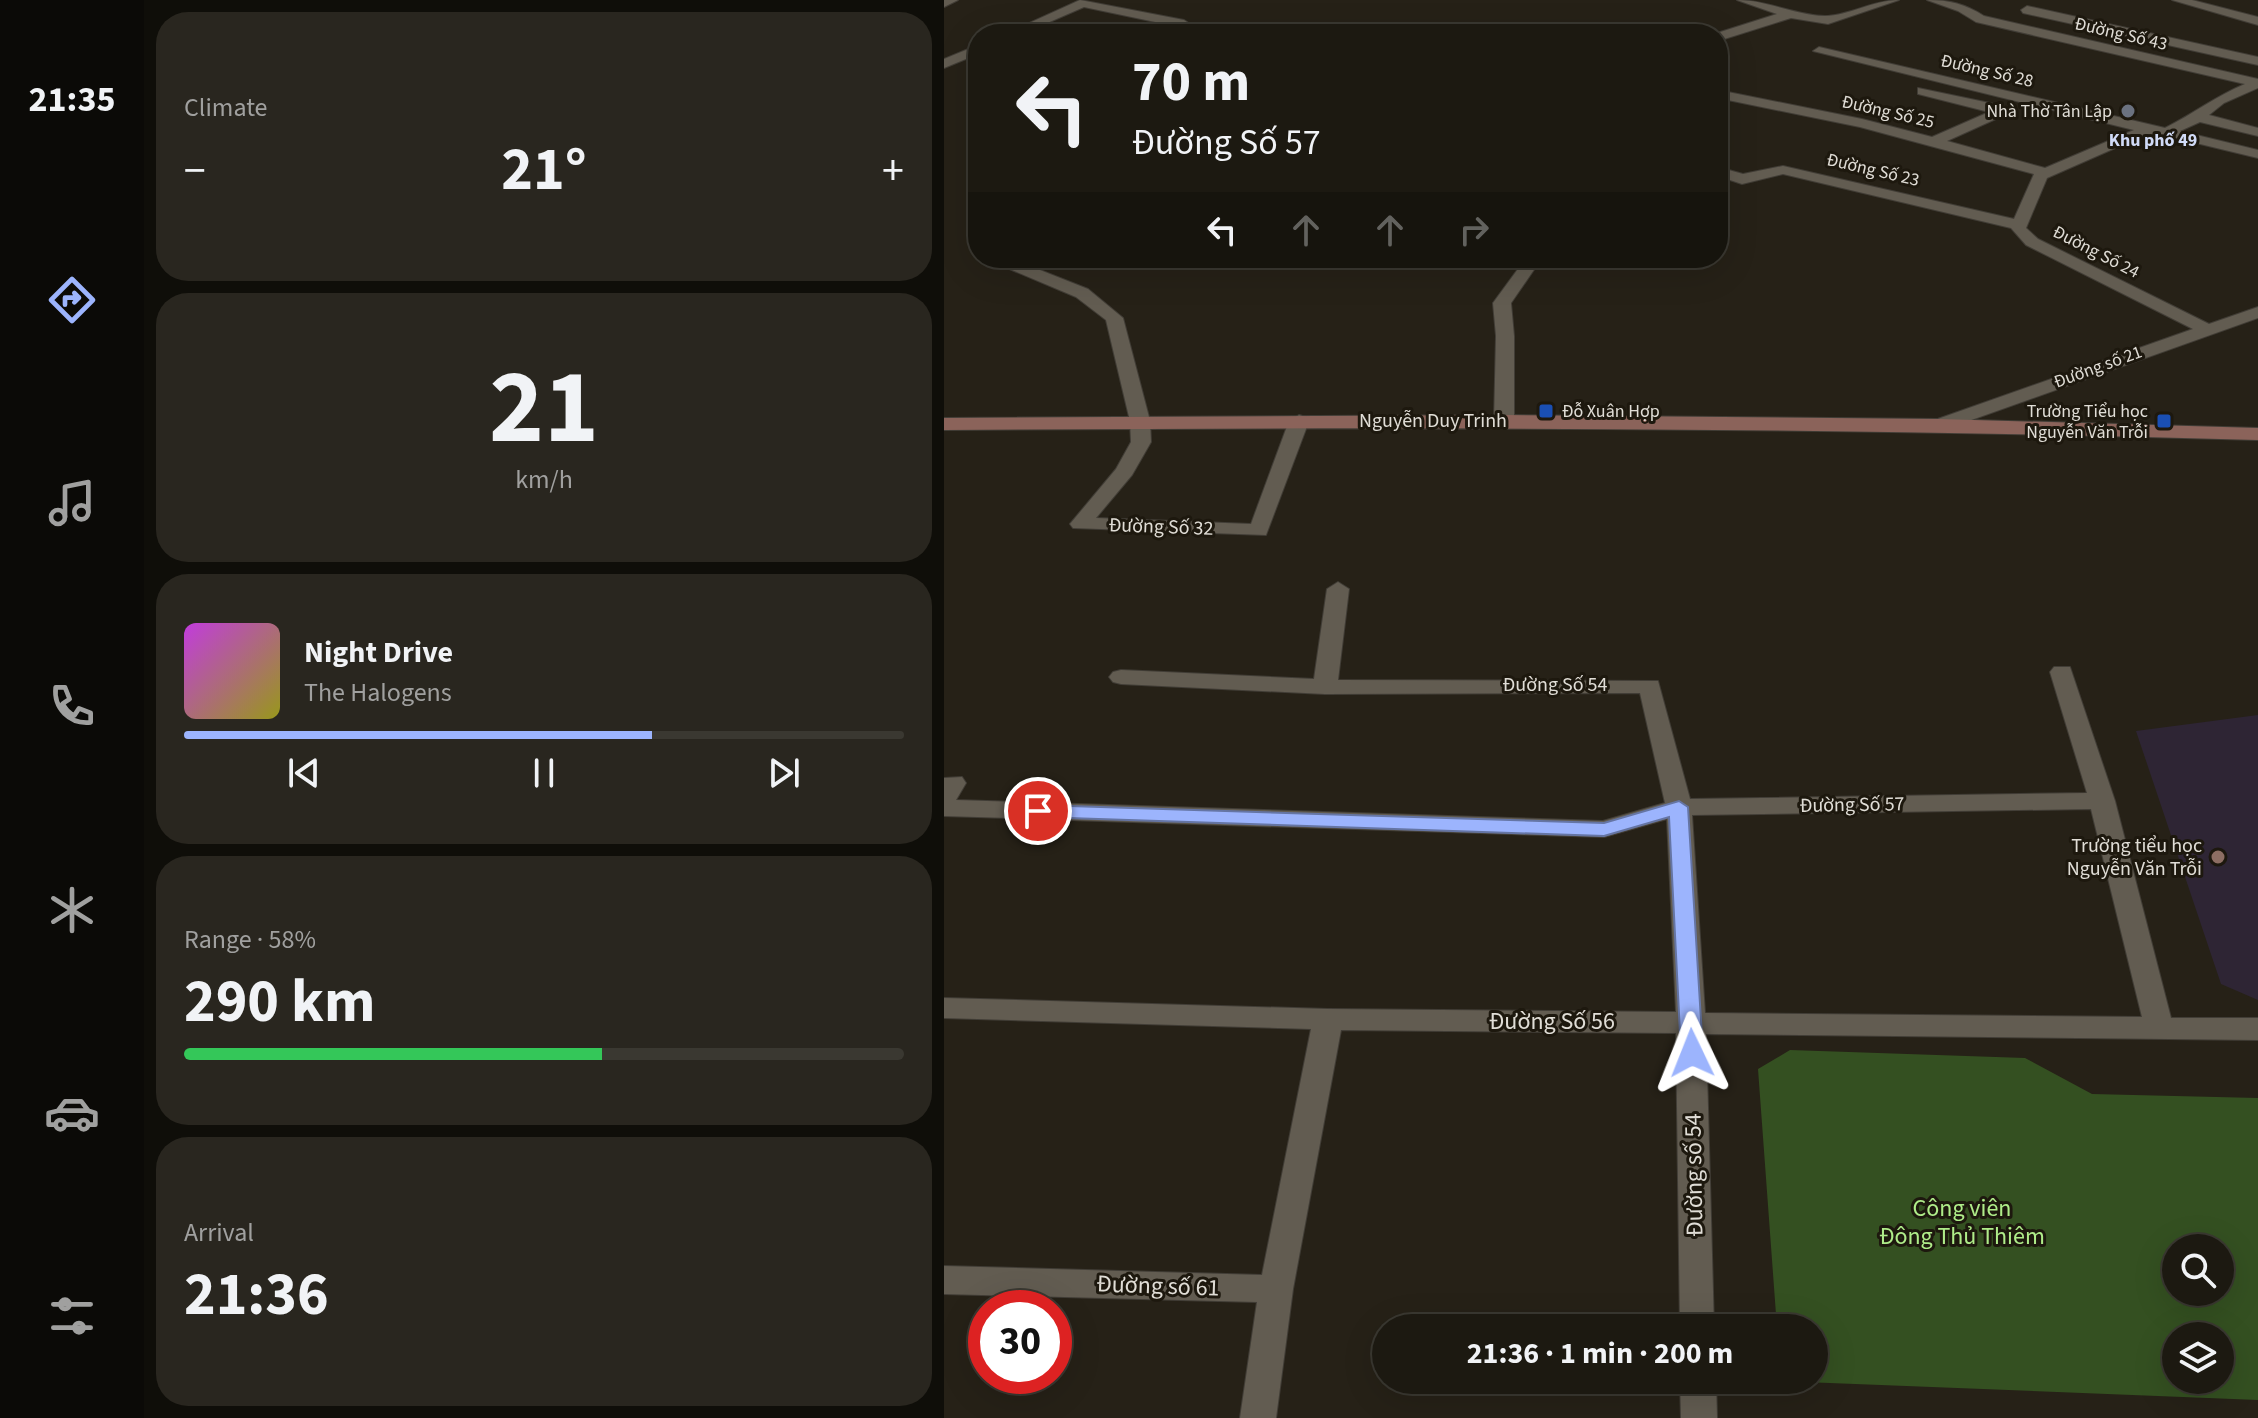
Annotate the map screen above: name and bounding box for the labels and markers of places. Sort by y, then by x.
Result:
place label: Nhà Thờ Tân Lập [1986,99,2112,124]
marker: Nhà Thờ Tân Lập [2119,102,2137,120]
place label: Đỗ Xuân Hợp [1562,399,1660,424]
place label: Trường Tiểu học Nguyễn Văn Trỗi [2026,399,2148,445]
marker: Đỗ Xuân Hợp [1537,402,1555,420]
marker: Trường Tiểu học Nguyễn Văn Trỗi [2155,412,2173,430]
pin [1004,777,1072,845]
place label: Trường tiểu học Nguyễn Văn Trỗi [2067,832,2202,883]
marker: Trường tiểu học Nguyễn Văn Trỗi [2209,848,2227,866]

